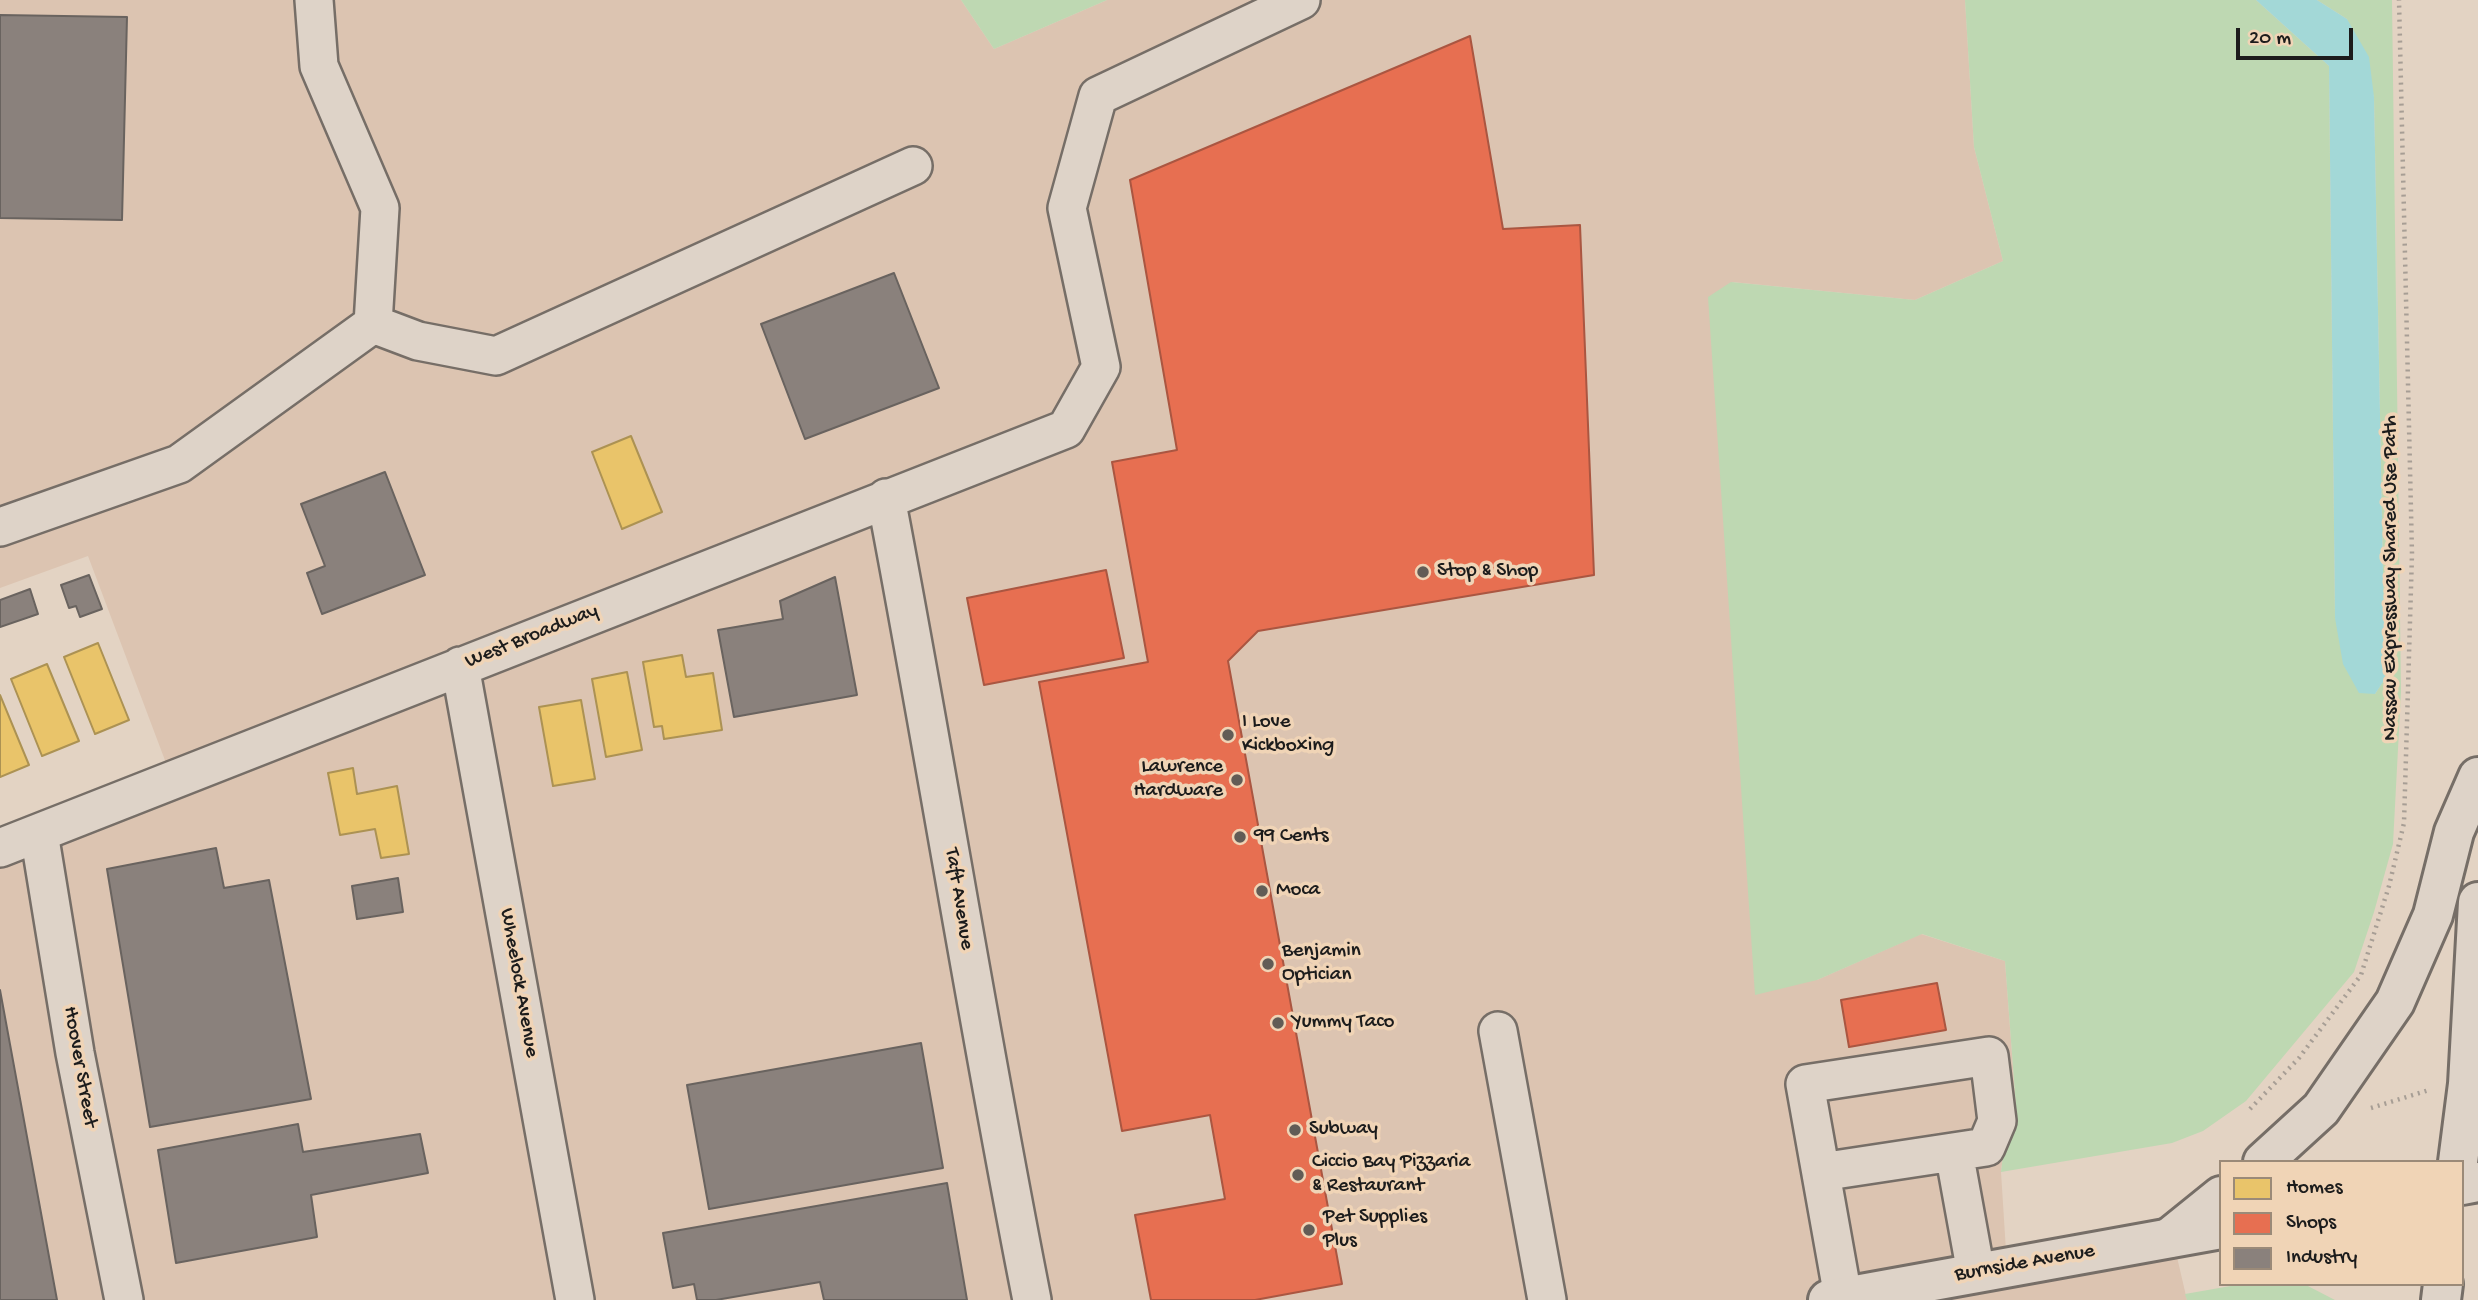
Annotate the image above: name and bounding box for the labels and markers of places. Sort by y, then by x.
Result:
place label: Stop & Shop [1437,559,1538,585]
marker: Stop & Shop [1415,564,1431,580]
place label: I Love Kickboxing [1242,710,1334,760]
marker: I Love Kickboxing [1220,727,1236,743]
place label: Lawrence Hardware [1133,755,1223,805]
marker: Lawrence Hardware [1229,772,1245,788]
place label: 99 Cents [1254,824,1329,850]
marker: 99 Cents [1232,829,1248,845]
place label: Moca [1276,878,1320,904]
marker: Moca [1254,883,1270,899]
place label: Benjamin Optician [1282,939,1361,989]
marker: Benjamin Optician [1260,956,1276,972]
place label: Yummy Taco [1292,1010,1394,1036]
marker: Yummy Taco [1270,1015,1286,1031]
place label: Subway [1309,1117,1378,1143]
marker: Subway [1287,1122,1303,1138]
place label: Ciccio Bay Pizzaria & Restaurant [1312,1150,1470,1200]
marker: Ciccio Bay Pizzaria & Restaurant [1290,1167,1306,1183]
place label: Pet Supplies Plus [1323,1205,1427,1255]
marker: Pet Supplies Plus [1301,1222,1317,1238]

